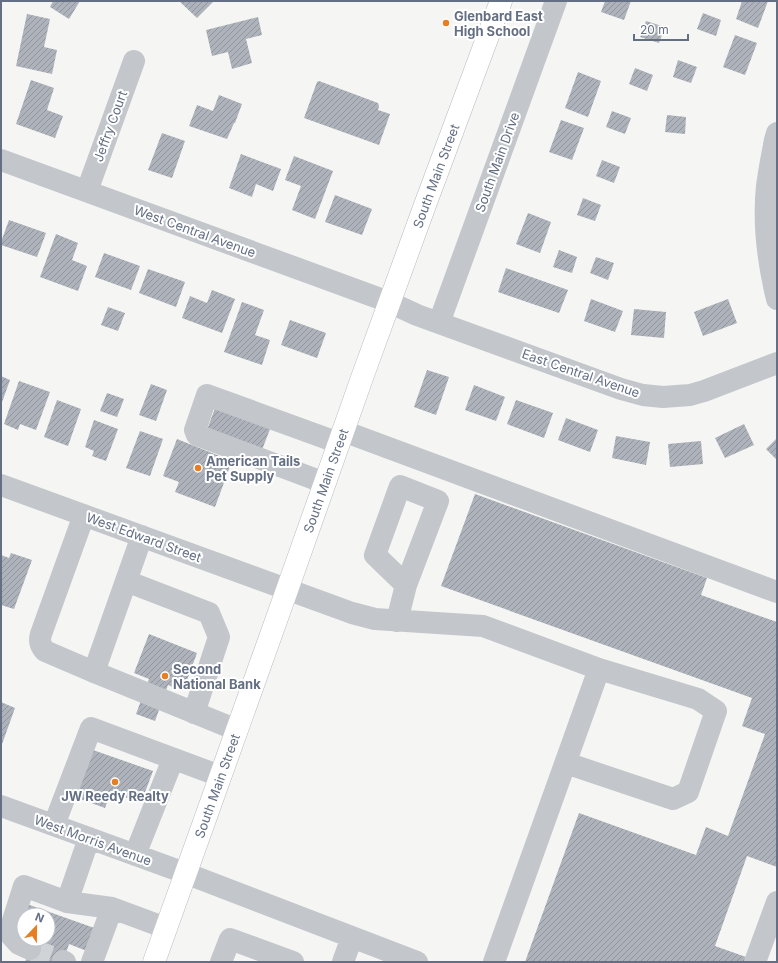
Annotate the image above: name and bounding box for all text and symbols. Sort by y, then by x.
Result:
place label: Glenbard East High School [454,8,543,39]
scale bar [634,16,688,42]
marker: Glenbard East High School [441,18,451,28]
text: 20 m [640,22,669,37]
street label: Jeffry Court [90,88,130,164]
street label: South Main Drive [471,110,523,214]
street label: South Main Street [409,122,462,230]
street label: West Central Avenue [132,202,258,260]
street label: East Central Avenue [520,345,642,401]
street label: South Main Street [300,426,351,535]
place label: American Tails Pet Supply [206,453,300,484]
marker: American Tails Pet Supply [193,463,203,473]
street label: West Edward Street [84,509,204,565]
place label: Second National Bank [173,661,261,692]
marker: Second National Bank [160,671,170,681]
street label: South Main Street [191,732,243,840]
marker: JW Reedy Realty [110,777,120,787]
place label: JW Reedy Realty [61,788,169,804]
street label: West Morris Avenue [32,811,154,869]
north arrow [16,907,56,947]
text: N [33,910,46,926]

